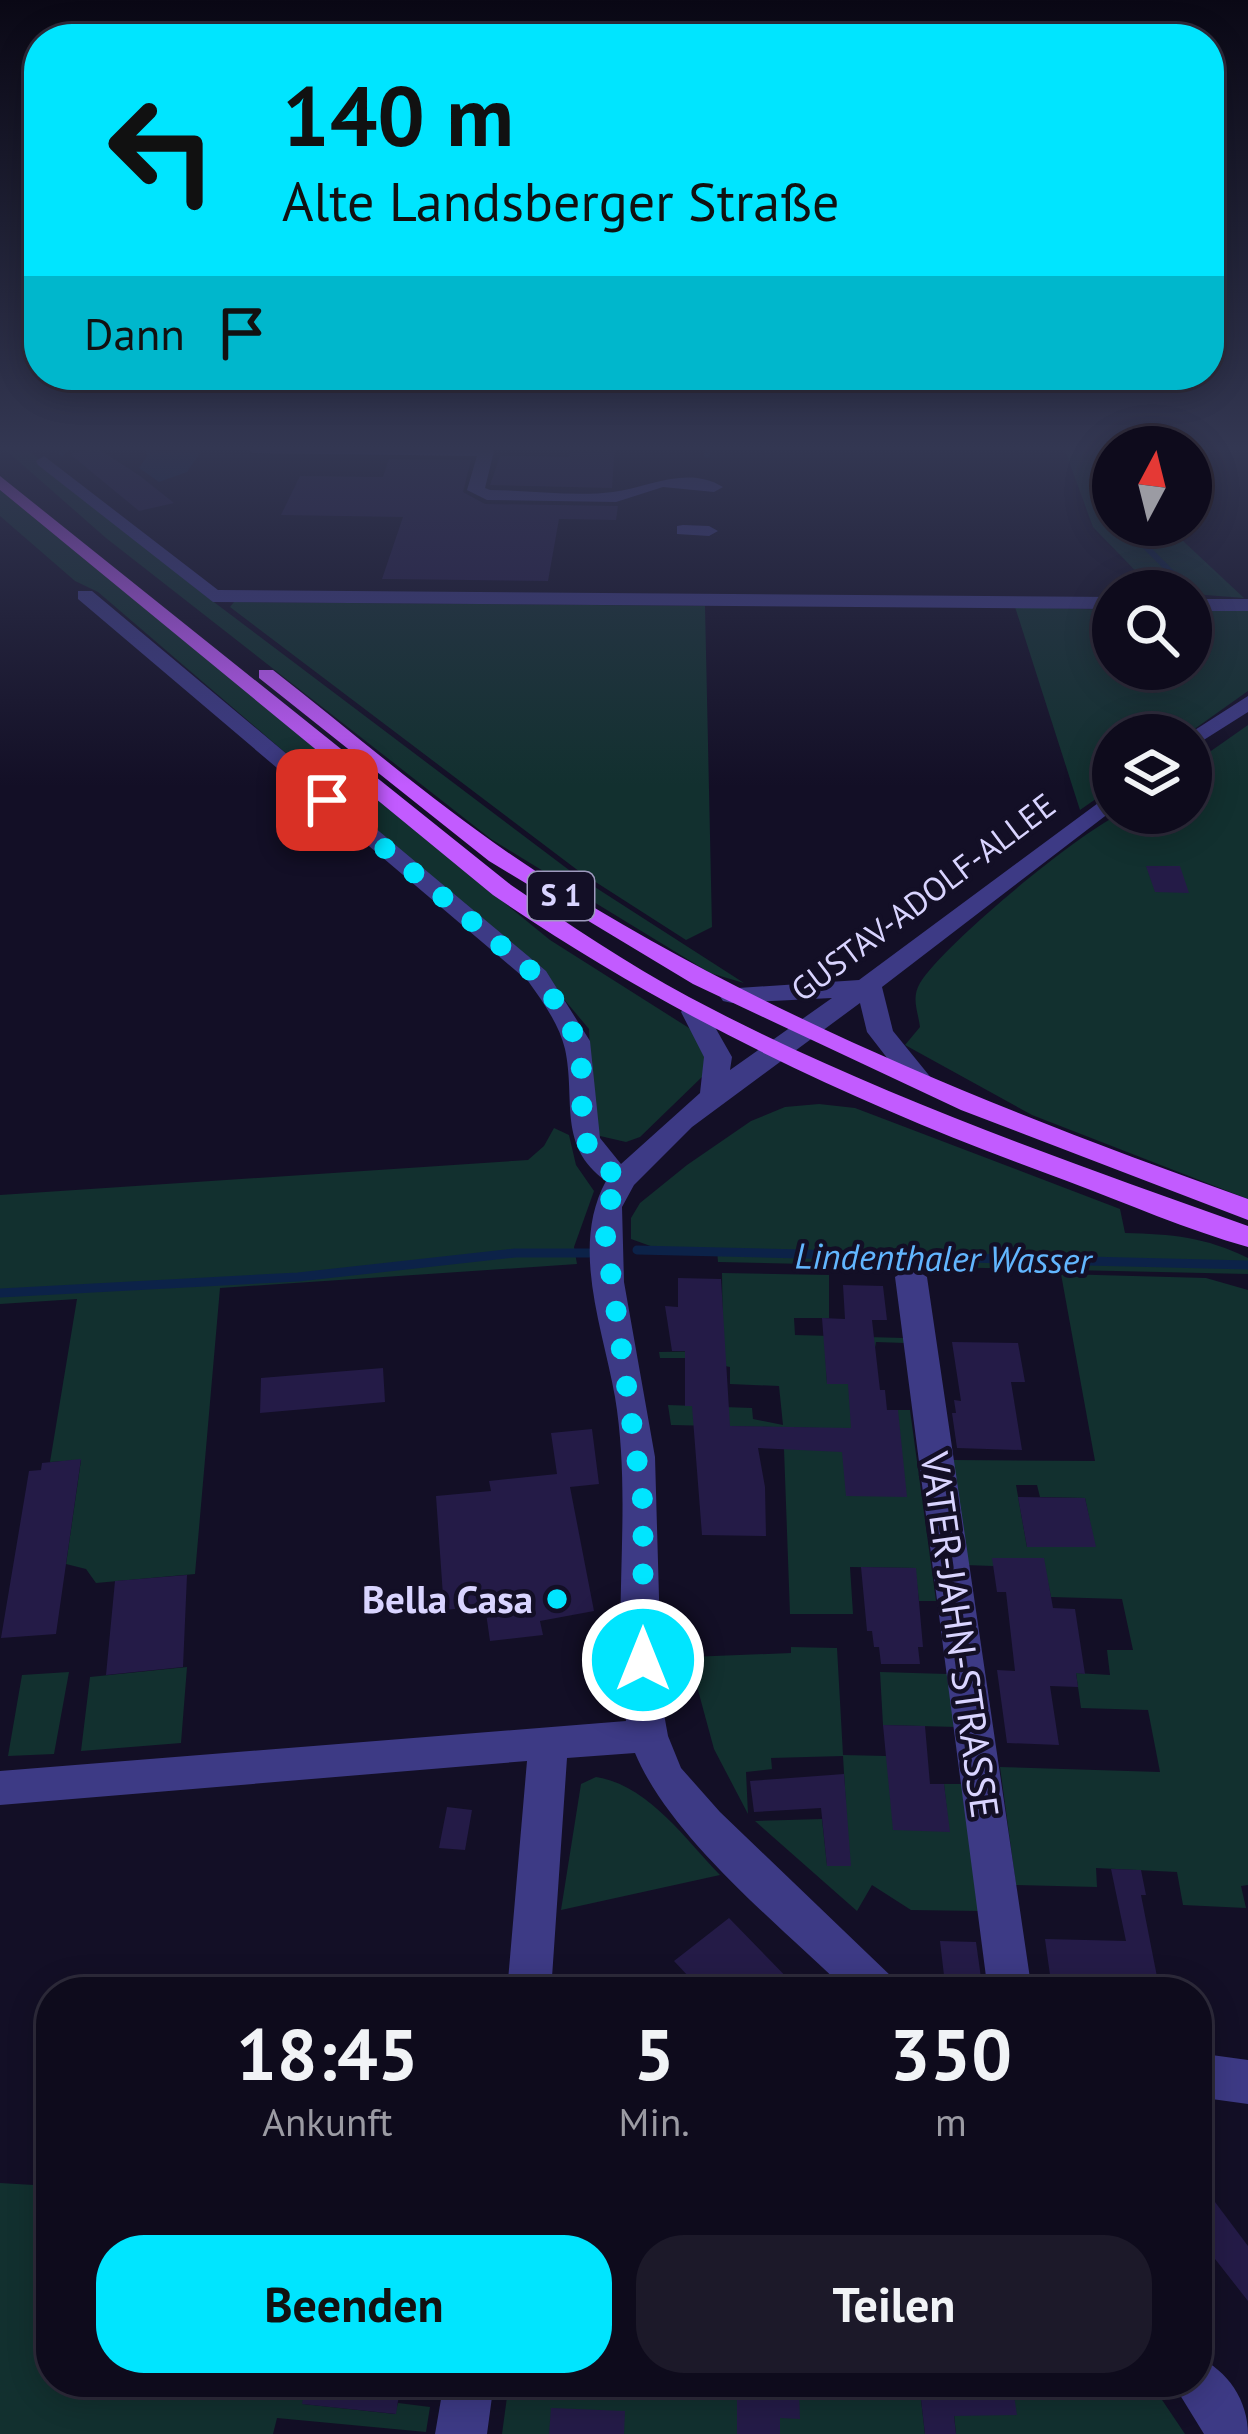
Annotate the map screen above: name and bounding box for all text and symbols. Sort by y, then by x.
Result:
text: 140 m [282,60,514,169]
icon: left [84,72,240,228]
text: Alte Landsberger Straße [282,166,840,236]
icon: arrive [209,300,275,366]
text: Dann [84,304,185,362]
north arrow [1092,426,1212,546]
map controls [1092,426,1212,834]
button: search [1092,570,1212,690]
button: layers [1092,714,1212,834]
pin [276,749,378,851]
icon: arrive [294,767,360,833]
street label: GUSTAV-ADOLF-ALLEE [782,783,1064,1010]
road number: S 1 [528,872,594,920]
water label: Lindenthaler Wasser [794,1231,1094,1284]
street label: VATER-JAHN-STRASSE [909,1448,1011,1821]
place label: Bella Casa [362,1573,533,1624]
marker: Bella Casa [544,1586,570,1612]
position arrow [580,1597,706,1723]
text: 18:45 [236,2007,419,2100]
text: 5 [634,2007,674,2100]
text: 350 [890,2007,1012,2100]
text: Ankunft [262,2096,392,2147]
text: Min. [619,2096,690,2147]
text: m [935,2096,967,2147]
button: Beenden [96,2235,612,2373]
button: Teilen [636,2235,1152,2373]

